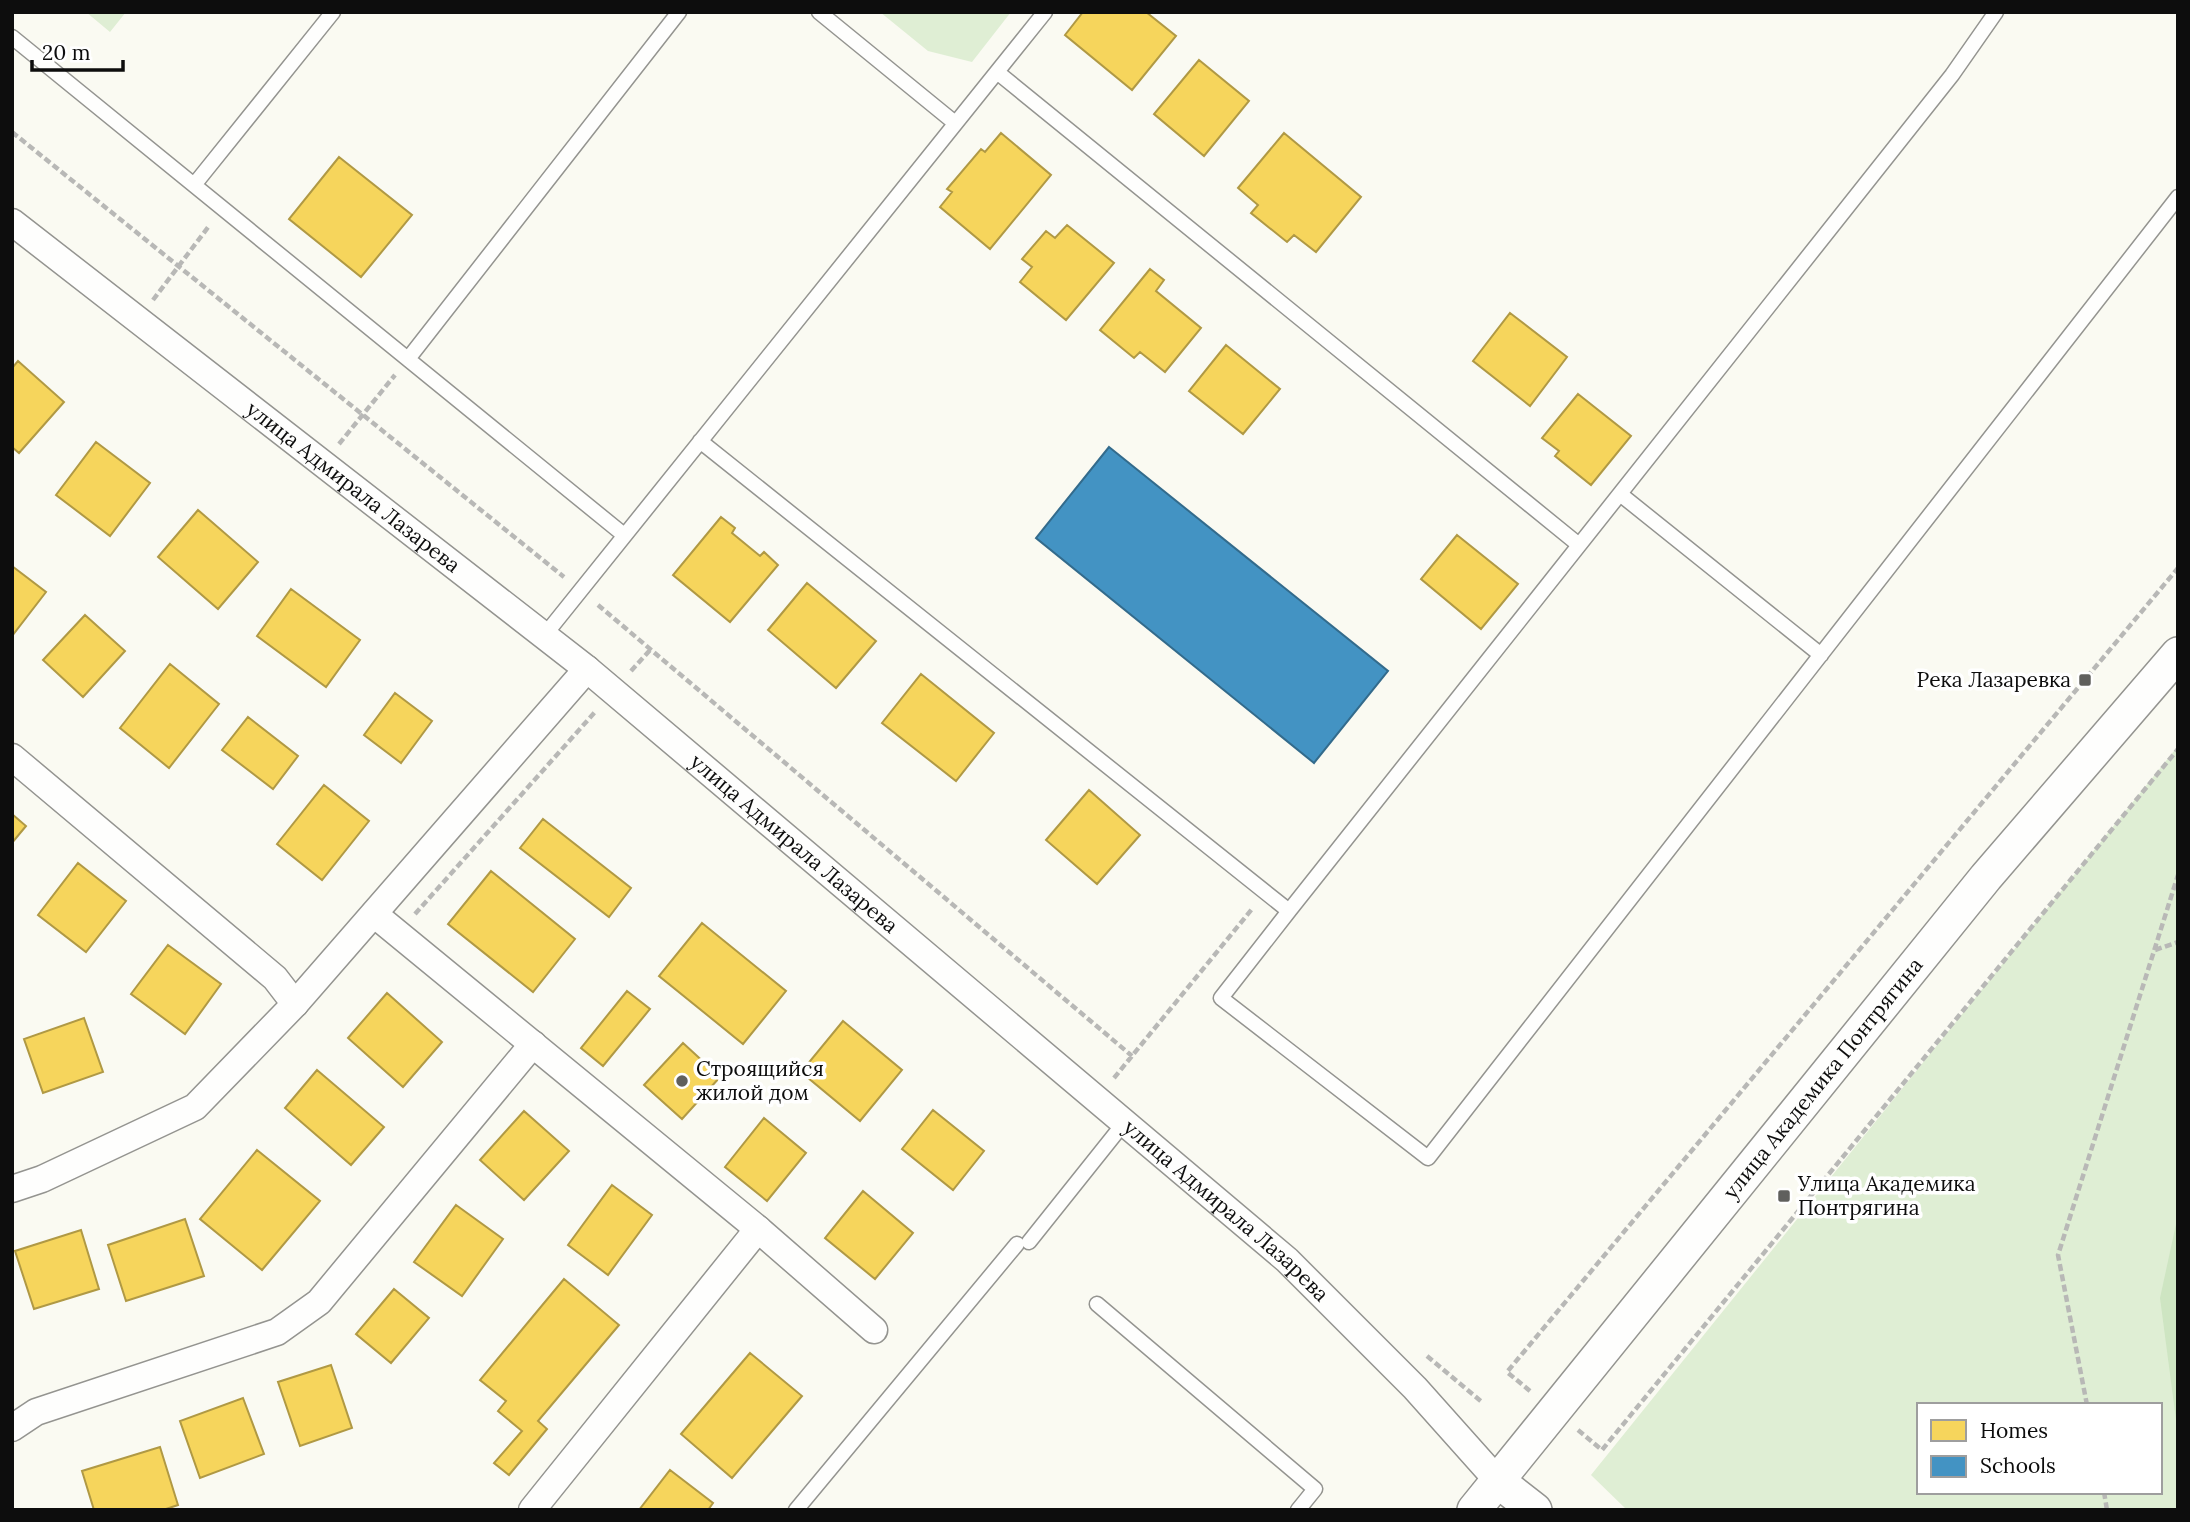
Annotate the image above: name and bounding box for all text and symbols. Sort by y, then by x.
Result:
scale bar [32,28,122,72]
text: 20 m [42,39,91,66]
street label: улица Адмирала Лазарева [241,395,466,579]
place label: Река Лазаревка [1916,666,2071,693]
marker: Река Лазаревка [2077,672,2093,688]
street label: улица Адмирала Лазарева [685,748,904,939]
street label: улица Академика Понтрягина [1717,952,1928,1204]
place label: Строящийся жилой дом [696,1055,824,1106]
marker: Строящийся жилой дом [674,1073,690,1089]
street label: улица Адмирала Лазарева [1118,1114,1335,1307]
place label: Улица Академика Понтрягина [1797,1170,1976,1221]
marker: Улица Академика Понтрягина [1776,1188,1792,1204]
legend [1917,1403,2162,1494]
text: Homes [1980,1417,2048,1444]
text: Schools [1980,1452,2056,1479]

